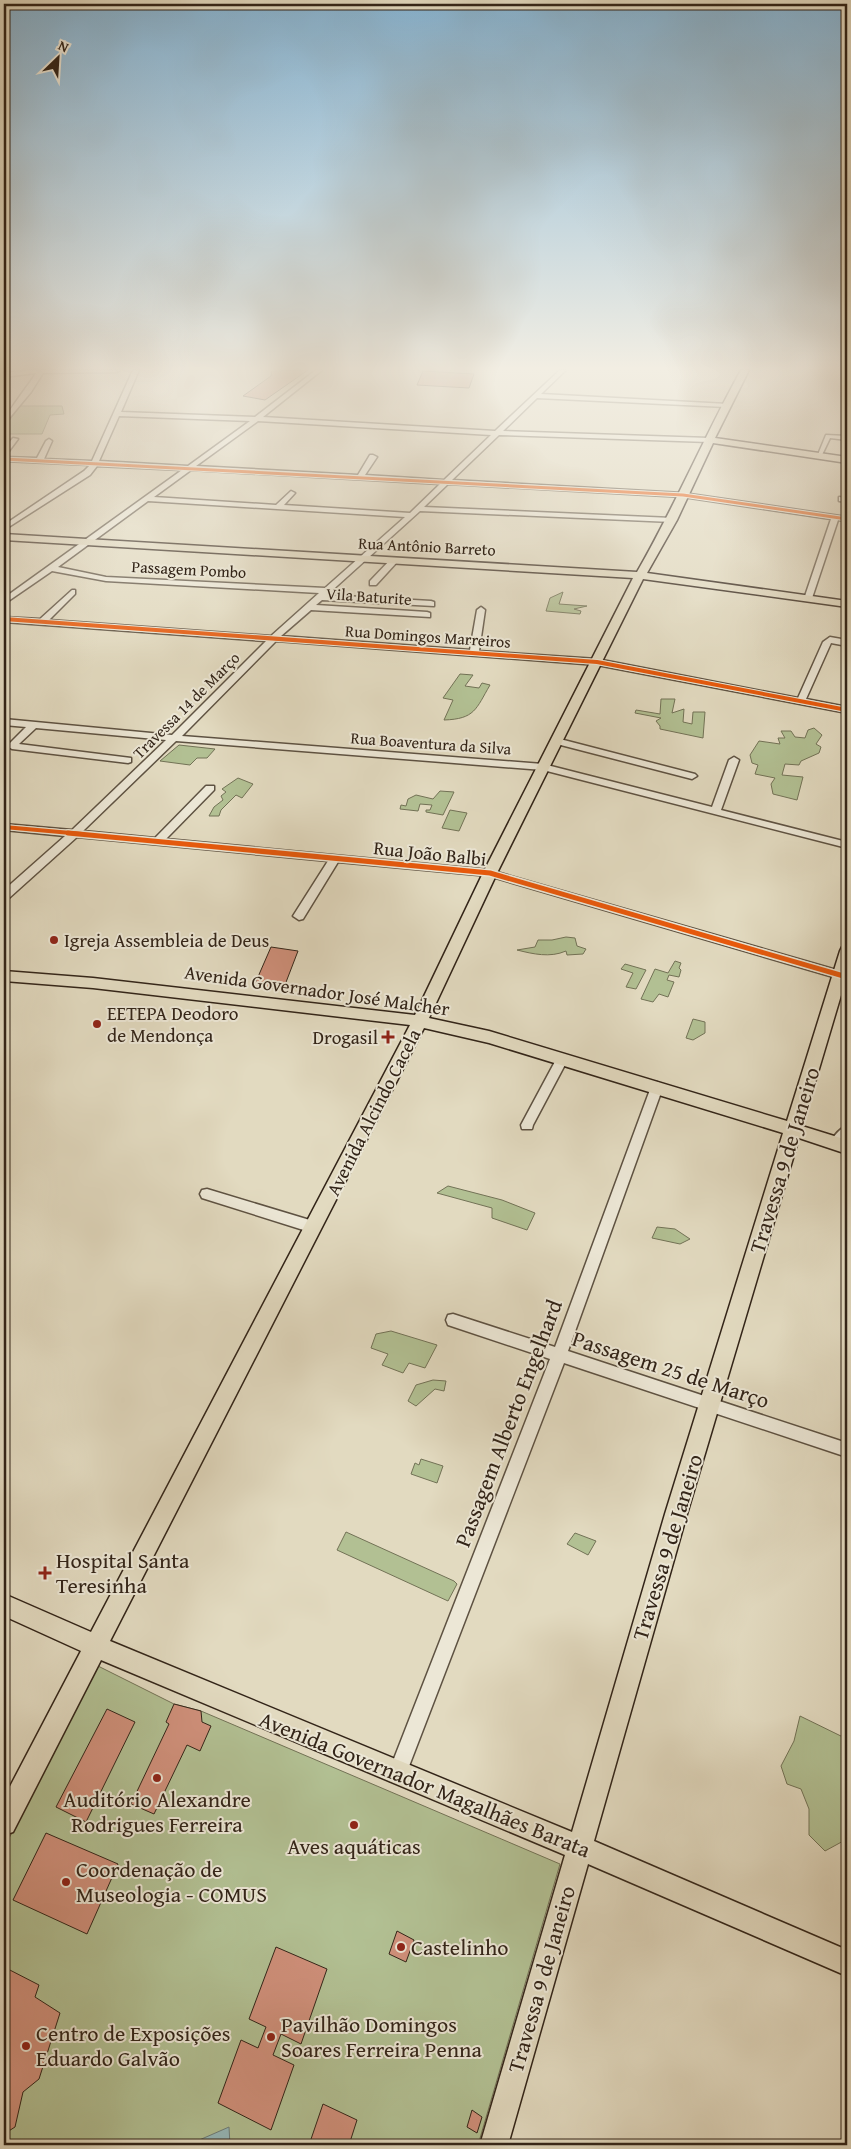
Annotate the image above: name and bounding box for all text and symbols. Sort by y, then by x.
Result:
north arrow [32,32,82,82]
text: N [55,35,73,58]
street label: Rua Antônio Barreto [358,530,496,562]
street label: Passagem Pombo [131,554,247,584]
street label: Vila Baturite [325,581,413,611]
street label: Rua Domingos Marreiros [344,618,512,654]
street label: Travessa 14 de Março [127,646,245,764]
street label: Rua Boaventura da Silva [350,725,513,761]
street label: Rua João Balbi [372,833,488,873]
place label: Igreja Assembleia de Deus [64,926,269,954]
marker: Igreja Assembleia de Deus [48,934,60,946]
street label: Avenida Governador José Malcher [183,958,451,1022]
place label: EETEPA Deodoro de Mendonça [107,999,239,1049]
marker: EETEPA Deodoro de Mendonça [91,1018,103,1030]
place label: Drogasil [313,1023,378,1051]
street label: Avenida Alcindo Cacela [319,1024,427,1200]
marker: Drogasil [382,1031,394,1043]
street label: Travessa 9 de Janeiro [740,1063,828,1257]
street label: Passagem Alberto Engelhard [446,1294,570,1551]
street label: Passagem 25 de Março [568,1322,774,1416]
street label: Travessa 9 de Janeiro [623,1450,711,1644]
place label: Hospital Santa Teresinha [56,1544,190,1601]
marker: Hospital Santa Teresinha [38,1566,52,1580]
street label: Avenida Governador Magalhães Barata [255,1703,596,1865]
marker: Auditório Alexandre Rodrigues Ferreira [151,1772,163,1784]
place label: Auditório Alexandre Rodrigues Ferreira [63,1783,251,1840]
marker: Aves aquáticas [348,1819,360,1831]
place label: Aves aquáticas [287,1830,421,1862]
place label: Coordenação de Museologia - COMUS [76,1853,267,1910]
marker: Coordenação de Museologia - COMUS [60,1876,72,1888]
street label: Travessa 9 de Janeiro [499,1882,583,2076]
place label: Castelinho [411,1931,508,1963]
marker: Castelinho [395,1941,407,1953]
place label: Pavilhão Domingos Soares Ferreira Penna [281,2008,482,2065]
place label: Centro de Exposições Eduardo Galvão [36,2017,231,2074]
marker: Pavilhão Domingos Soares Ferreira Penna [265,2031,277,2043]
marker: Centro de Exposições Eduardo Galvão [20,2040,32,2052]

